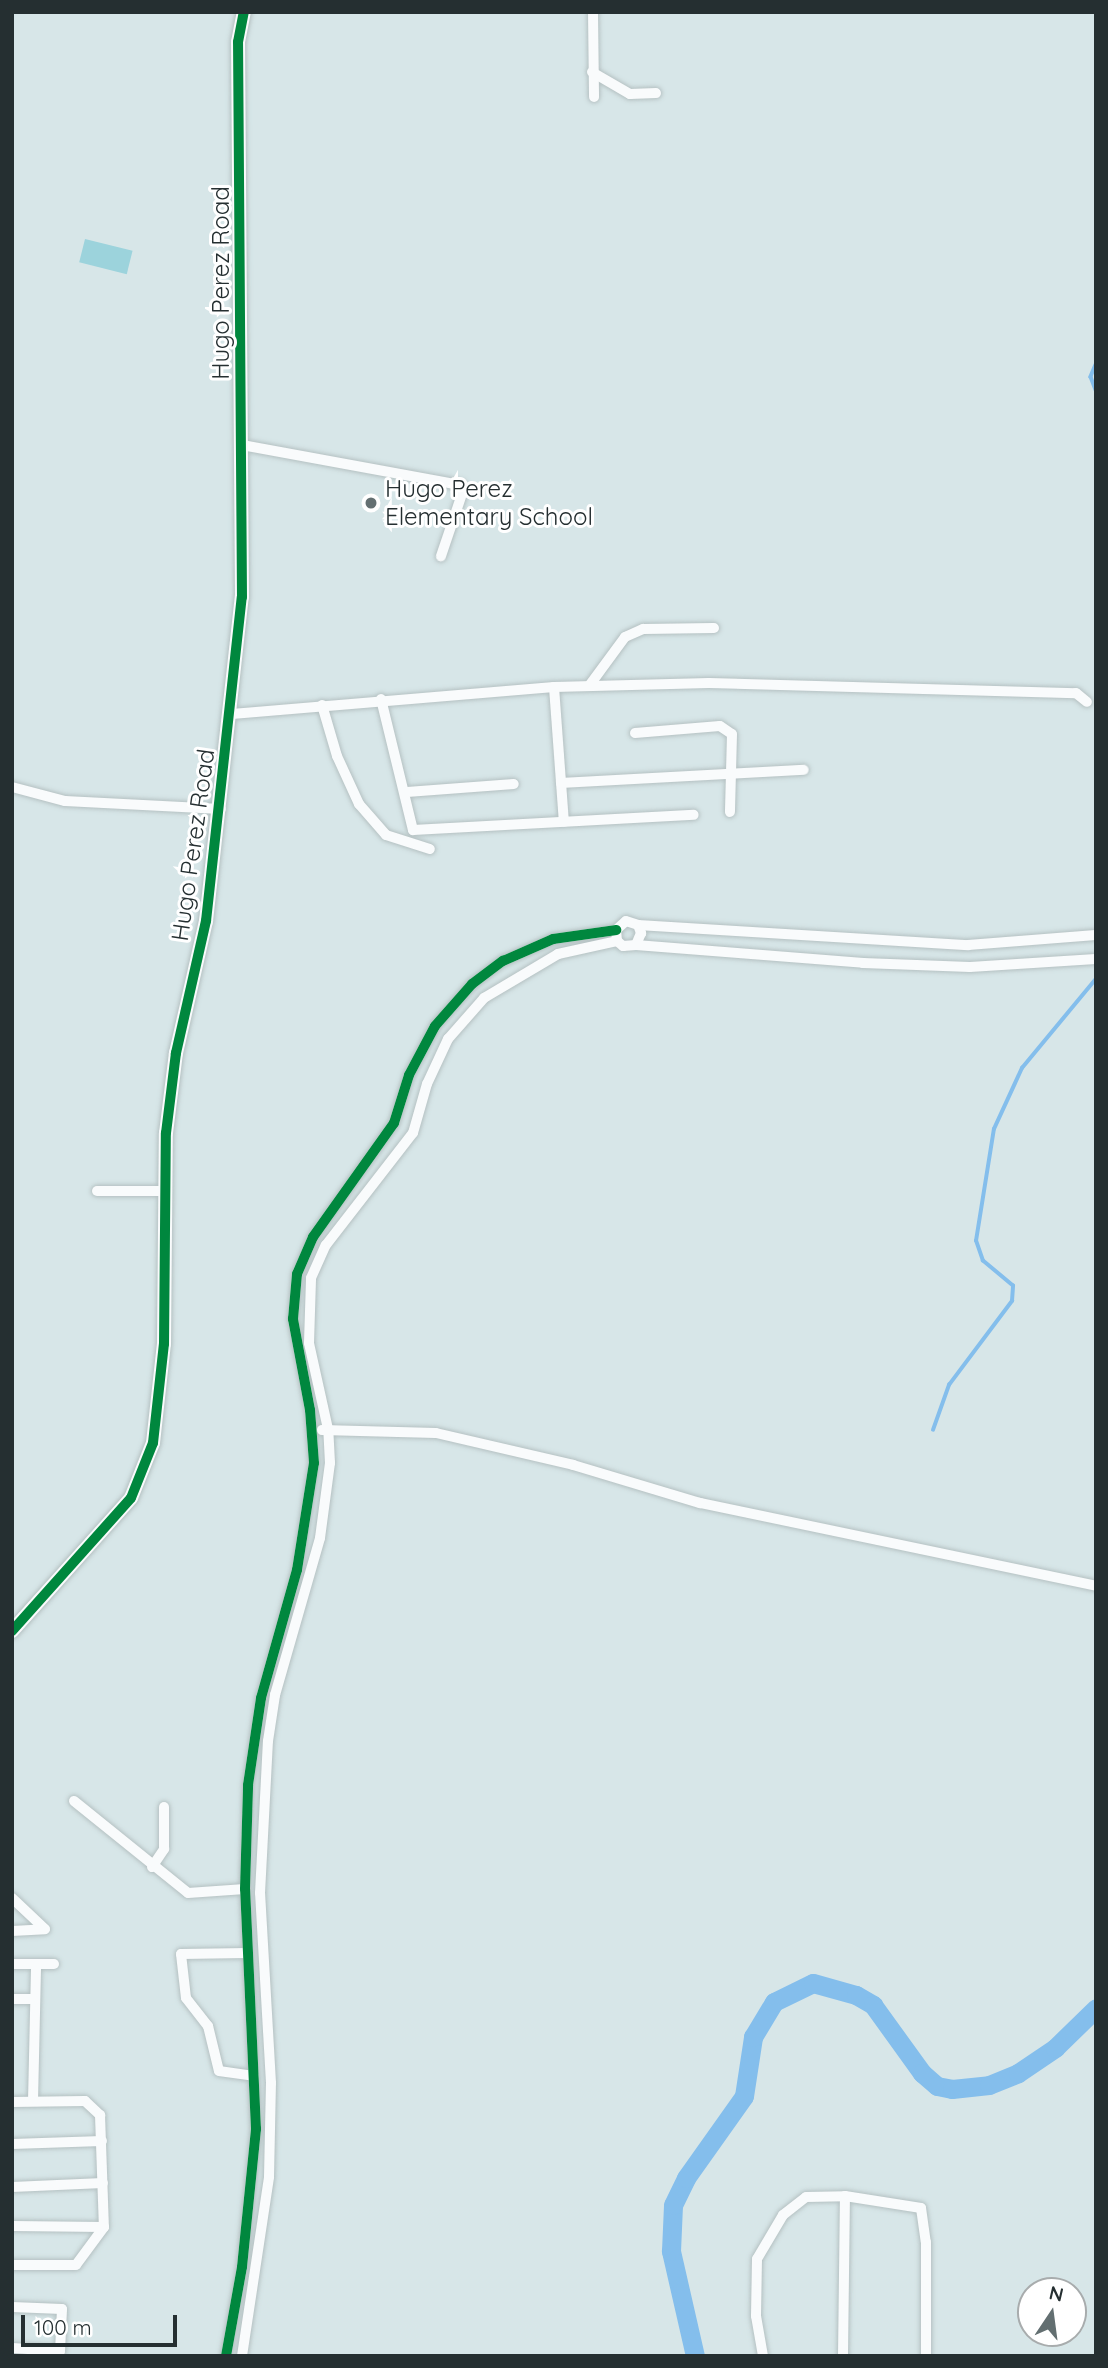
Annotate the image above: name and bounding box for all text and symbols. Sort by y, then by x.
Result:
street label: Hugo Perez Road [207,186,235,380]
place label: Hugo Perez Elementary School [385,475,593,531]
marker: Hugo Perez Elementary School [363,495,379,511]
street label: Hugo Perez Road [165,747,221,943]
north arrow [1017,2277,1087,2347]
text: N [1047,2280,1066,2307]
scale bar [24,2302,180,2346]
text: 100 m [34,2314,92,2340]

